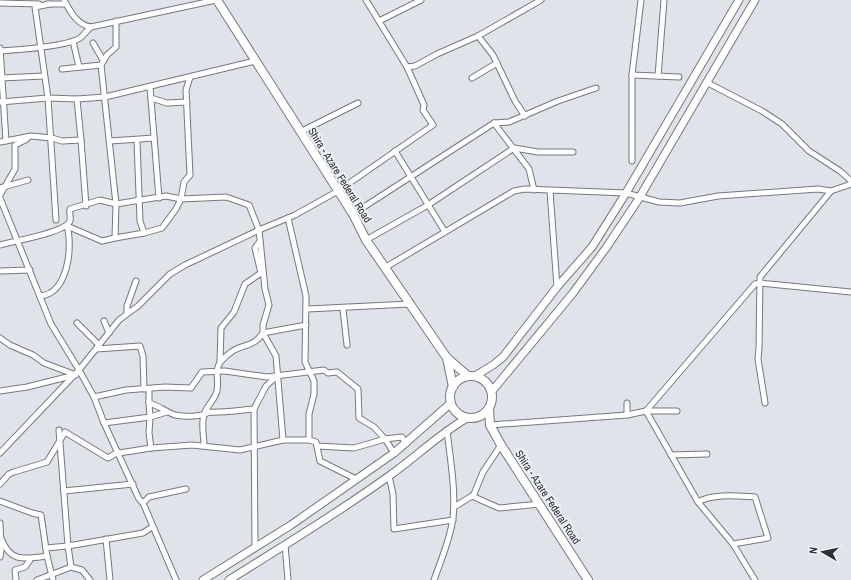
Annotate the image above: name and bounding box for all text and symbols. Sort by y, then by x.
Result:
street label: Shira - Azare Federal Road [305,125,375,225]
street label: Shira - Azare Federal Road [512,447,584,547]
north arrow [803,532,843,572]
text: N [806,546,821,555]

